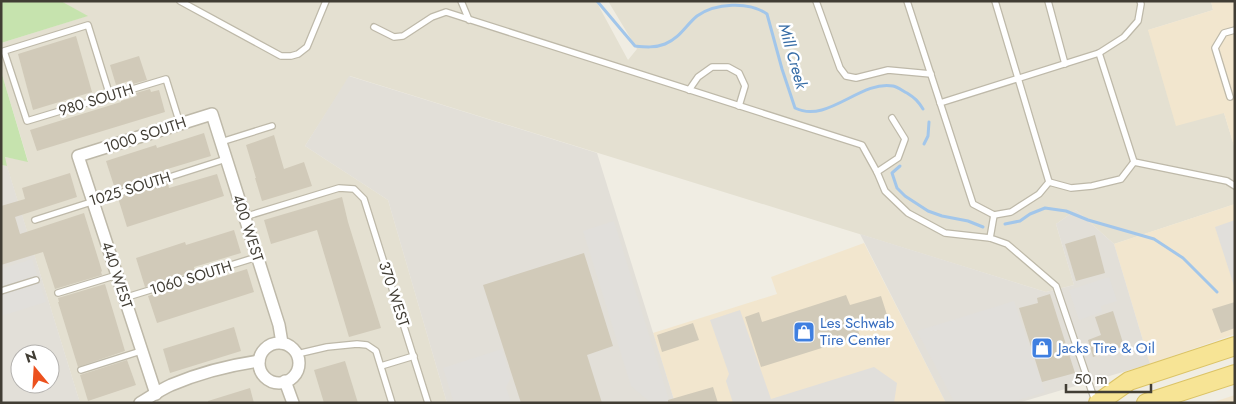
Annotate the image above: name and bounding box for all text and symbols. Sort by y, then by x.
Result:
water label: Mill Creek [773,21,814,93]
street label: 980 SOUTH [56,78,136,122]
street label: 1000 SOUTH [101,111,189,159]
street label: 1025 SOUTH [86,166,174,212]
street label: 400 WEST [227,192,269,264]
street label: 440 WEST [96,239,138,311]
street label: 1060 SOUTH [147,255,235,301]
street label: 370 WEST [373,258,415,330]
place label: Les Schwab Tire Center [820,312,895,351]
shop icon: Les Schwab Tire Center [792,320,816,344]
shop icon: Jacks Tire & Oil [1030,336,1054,360]
place label: Jacks Tire & Oil [1056,337,1155,359]
north arrow [10,344,60,394]
text: N [23,345,39,368]
scale bar [1066,362,1151,394]
text: 50 m [1074,368,1108,390]

